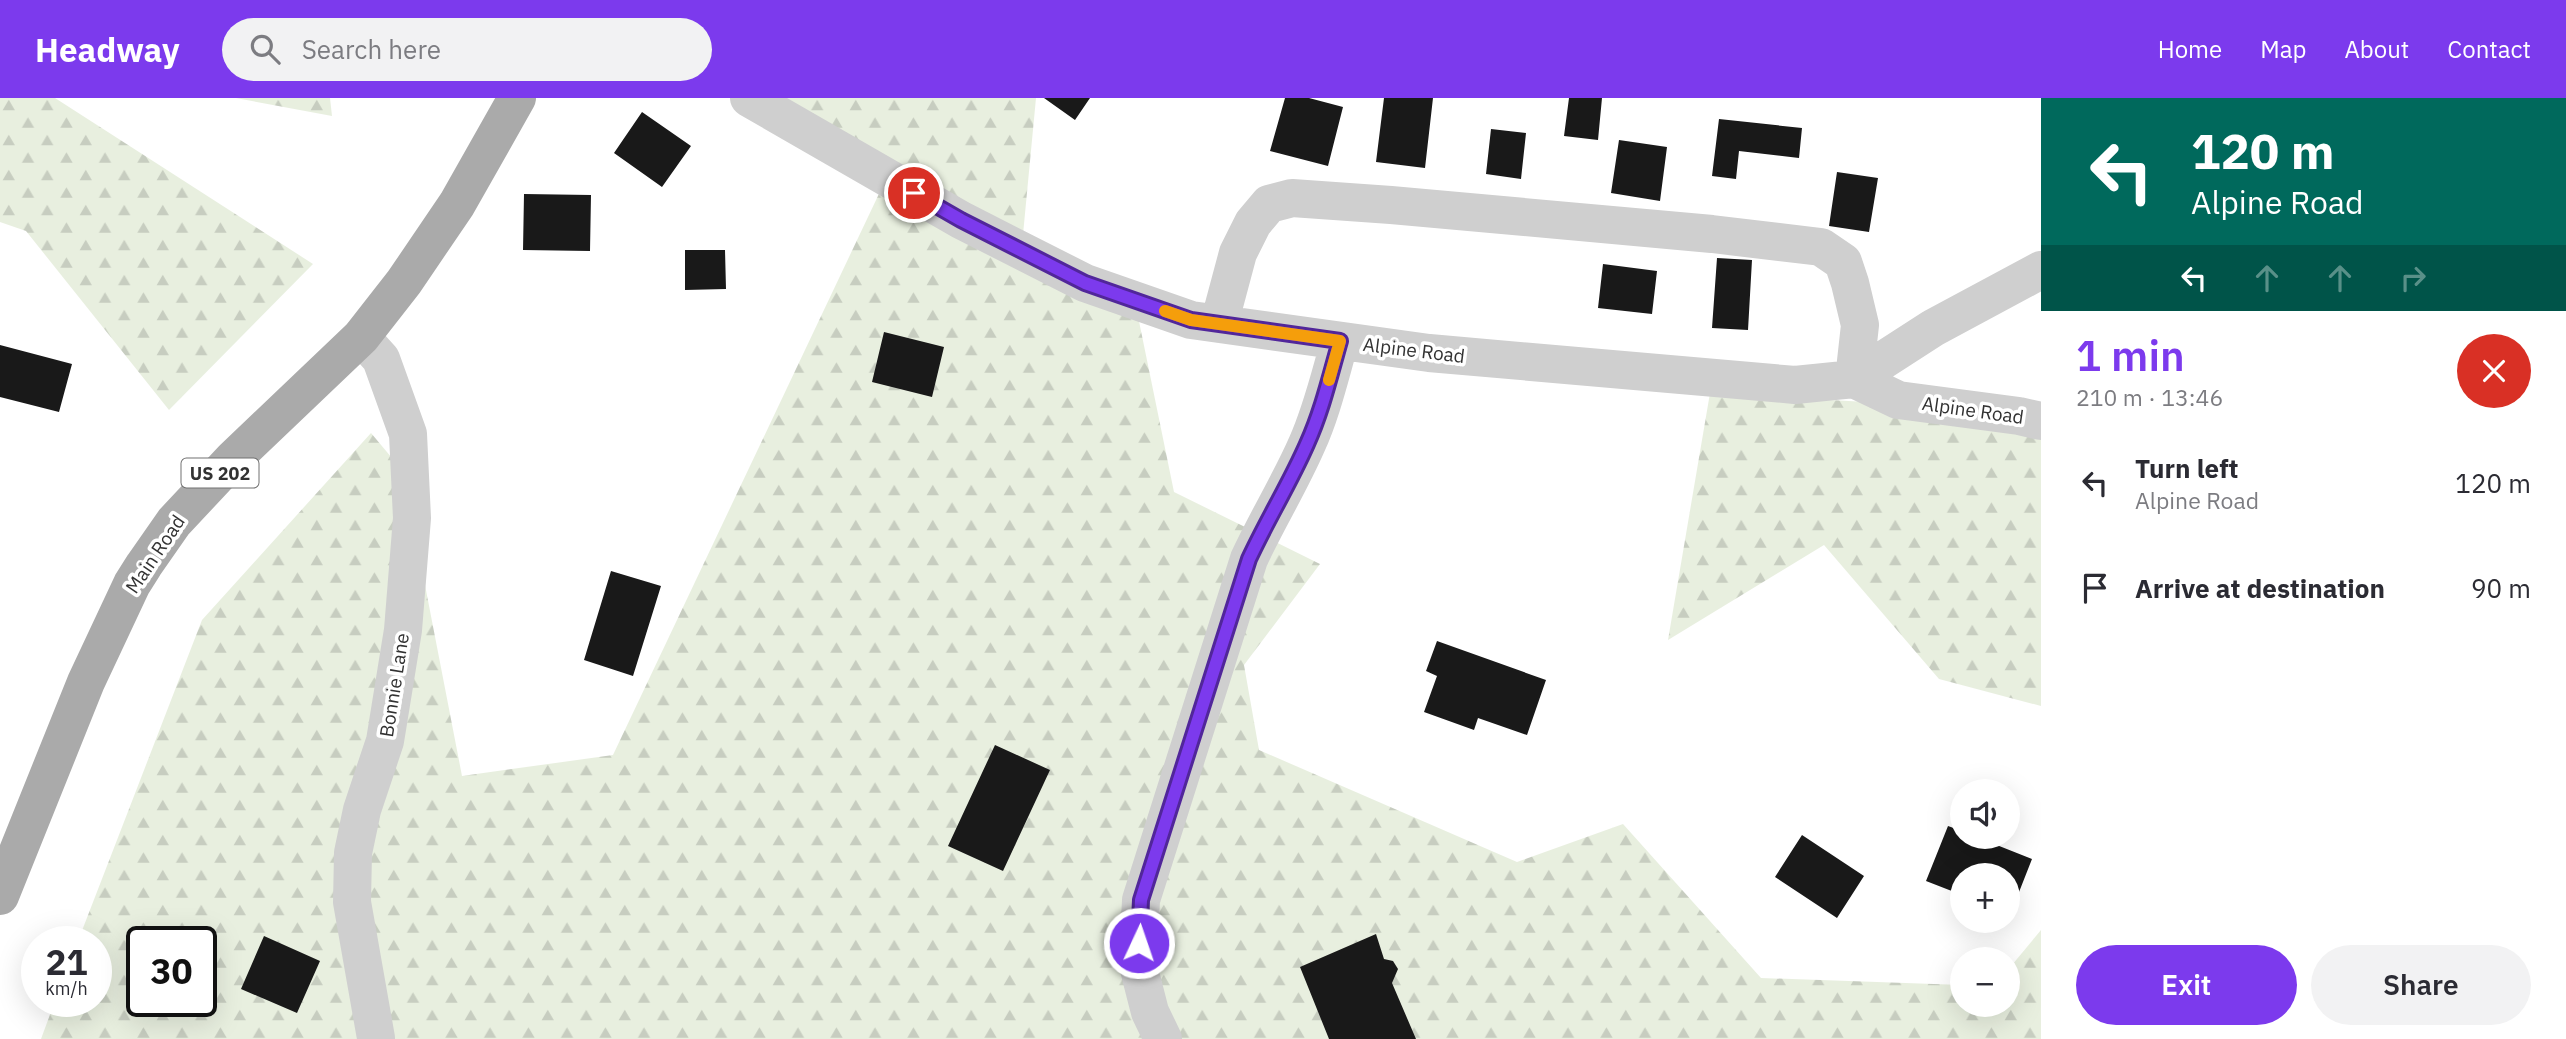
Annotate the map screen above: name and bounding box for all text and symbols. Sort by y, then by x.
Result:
search box [222,18,712,81]
text: Headway [35,28,180,71]
icon: search [246,30,284,68]
text: Search here [302,32,441,66]
text: Home [2158,33,2222,65]
text: Map [2260,33,2306,65]
text: About [2344,33,2409,65]
text: Contact [2447,33,2531,65]
text: 120 m [2191,119,2335,182]
icon: left [2076,126,2167,217]
pin [884,163,944,223]
icon: arrive [895,174,933,212]
text: Alpine Road [2191,181,2364,223]
icon: left [2175,259,2213,297]
icon: ahead [2248,259,2286,297]
icon: ahead [2321,259,2359,297]
icon: right [2394,259,2432,297]
text: 1 min [2076,328,2185,383]
street label: Alpine Road [1362,332,1466,368]
button: close [2457,334,2531,408]
text: 210 m · 13:46 [2076,382,2223,412]
street label: Alpine Road [1921,391,2025,429]
text: Turn left [2135,451,2238,485]
road number: US 202 [182,458,258,488]
icon: left [2076,464,2114,502]
text: 120 m [2455,466,2531,500]
text: Alpine Road [2135,485,2259,515]
street label: Main Road [120,510,190,598]
icon: arrive [2076,569,2114,607]
text: Arrive at destination [2135,571,2385,605]
text: 90 m [2471,571,2531,605]
street label: Bonnie Lane [374,631,414,739]
map controls [1950,779,2020,1017]
button: sound [1950,779,2020,849]
button: + [1950,863,2020,933]
position arrow [1102,906,1176,980]
speed limit sign: 30 [126,926,217,1017]
text: 21 [45,939,88,985]
button: Exit [2076,945,2297,1025]
button: Share [2311,945,2531,1025]
button: − [1950,947,2020,1017]
text: km/h [45,977,88,1000]

